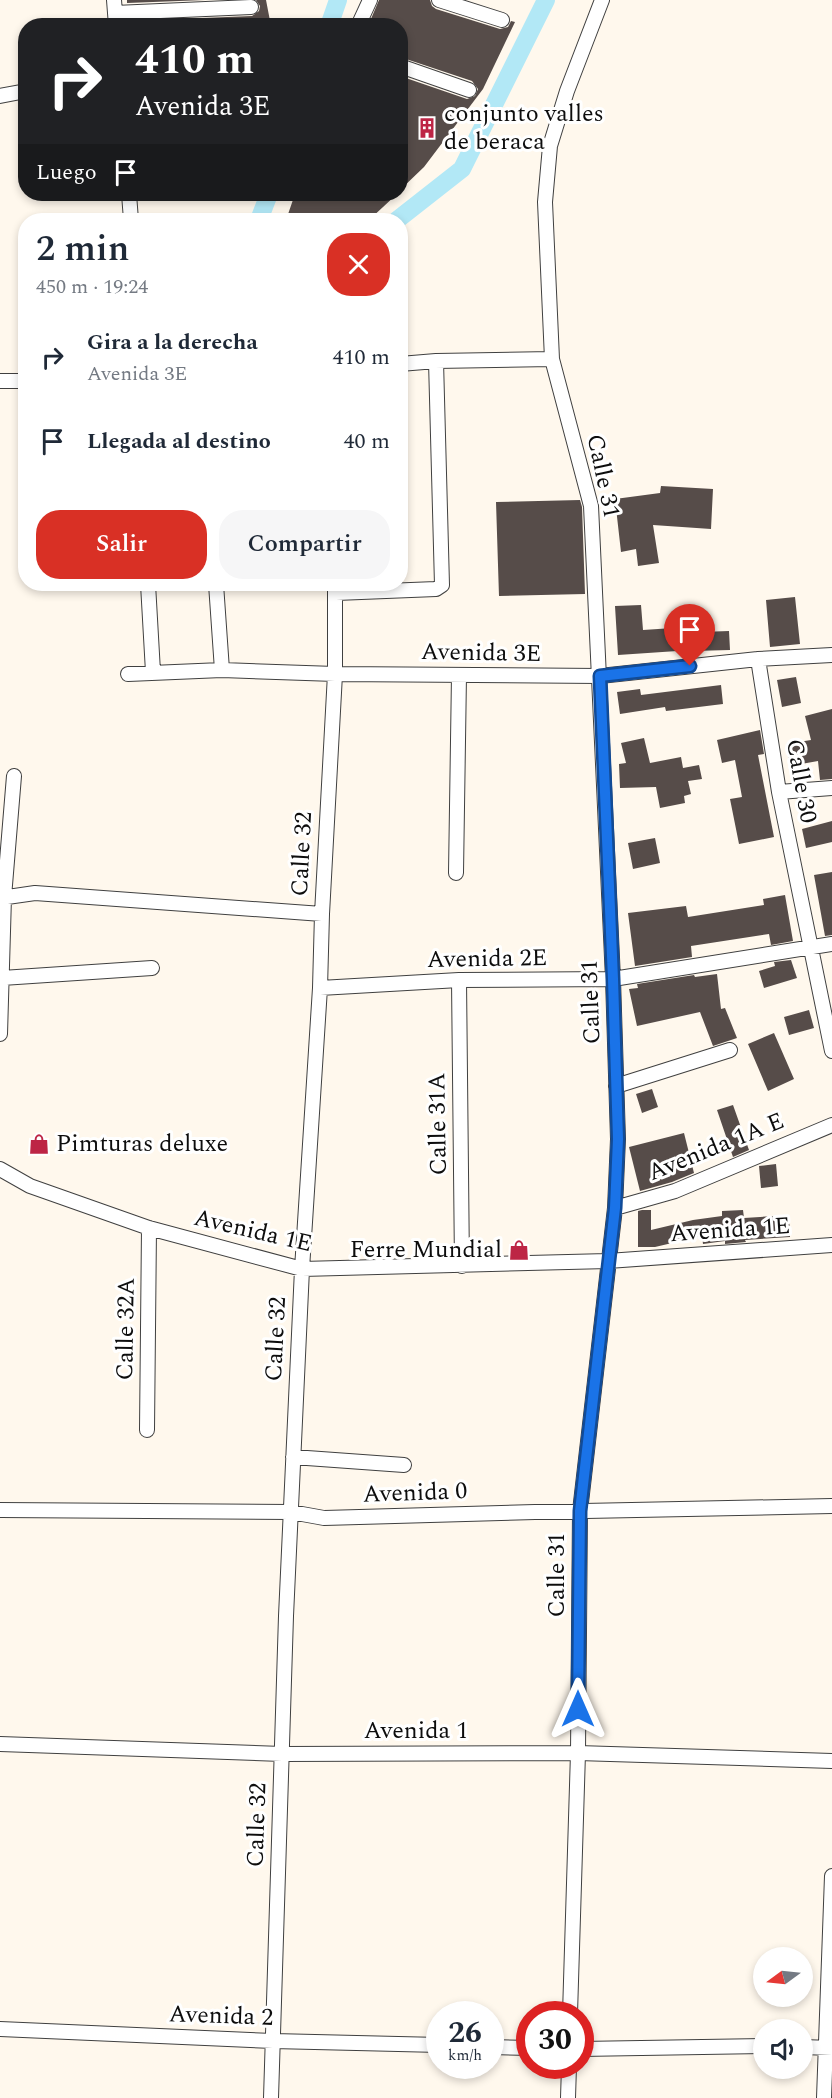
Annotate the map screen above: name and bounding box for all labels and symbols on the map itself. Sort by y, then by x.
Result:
place label: conjunto valles de beraca [444,96,604,160]
building icon: conjunto valles de beraca [415,116,439,140]
street label: Calle 31 [577,431,629,521]
pin [664,604,715,666]
street label: Avenida 3E [421,634,541,672]
street label: Calle 30 [776,736,826,826]
street label: Calle 32 [282,811,322,897]
street label: Avenida 2E [427,940,547,978]
street label: Calle 31 [572,959,610,1045]
street label: Calle 31A [419,1072,457,1176]
street label: Avenida 1A E [642,1103,790,1191]
place label: Pimturas deluxe [56,1126,228,1162]
shop icon: Pimturas deluxe [27,1132,51,1156]
street label: Avenida 1E [190,1200,316,1262]
street label: Avenida 1E [669,1208,791,1252]
place label: Ferre Mundial [350,1232,502,1268]
shop icon: Ferre Mundial [507,1238,531,1262]
street label: Calle 32A [107,1277,145,1381]
street label: Calle 32 [256,1296,296,1382]
street label: Avenida 0 [362,1473,468,1513]
street label: Calle 31 [539,1533,575,1617]
position arrow [546,1677,610,1741]
street label: Avenida 1 [364,1713,468,1749]
street label: Calle 32 [238,1782,276,1868]
north arrow [753,1947,813,2007]
street label: Avenida 2 [168,1996,274,2036]
speed limit sign: 30 [516,2001,594,2079]

